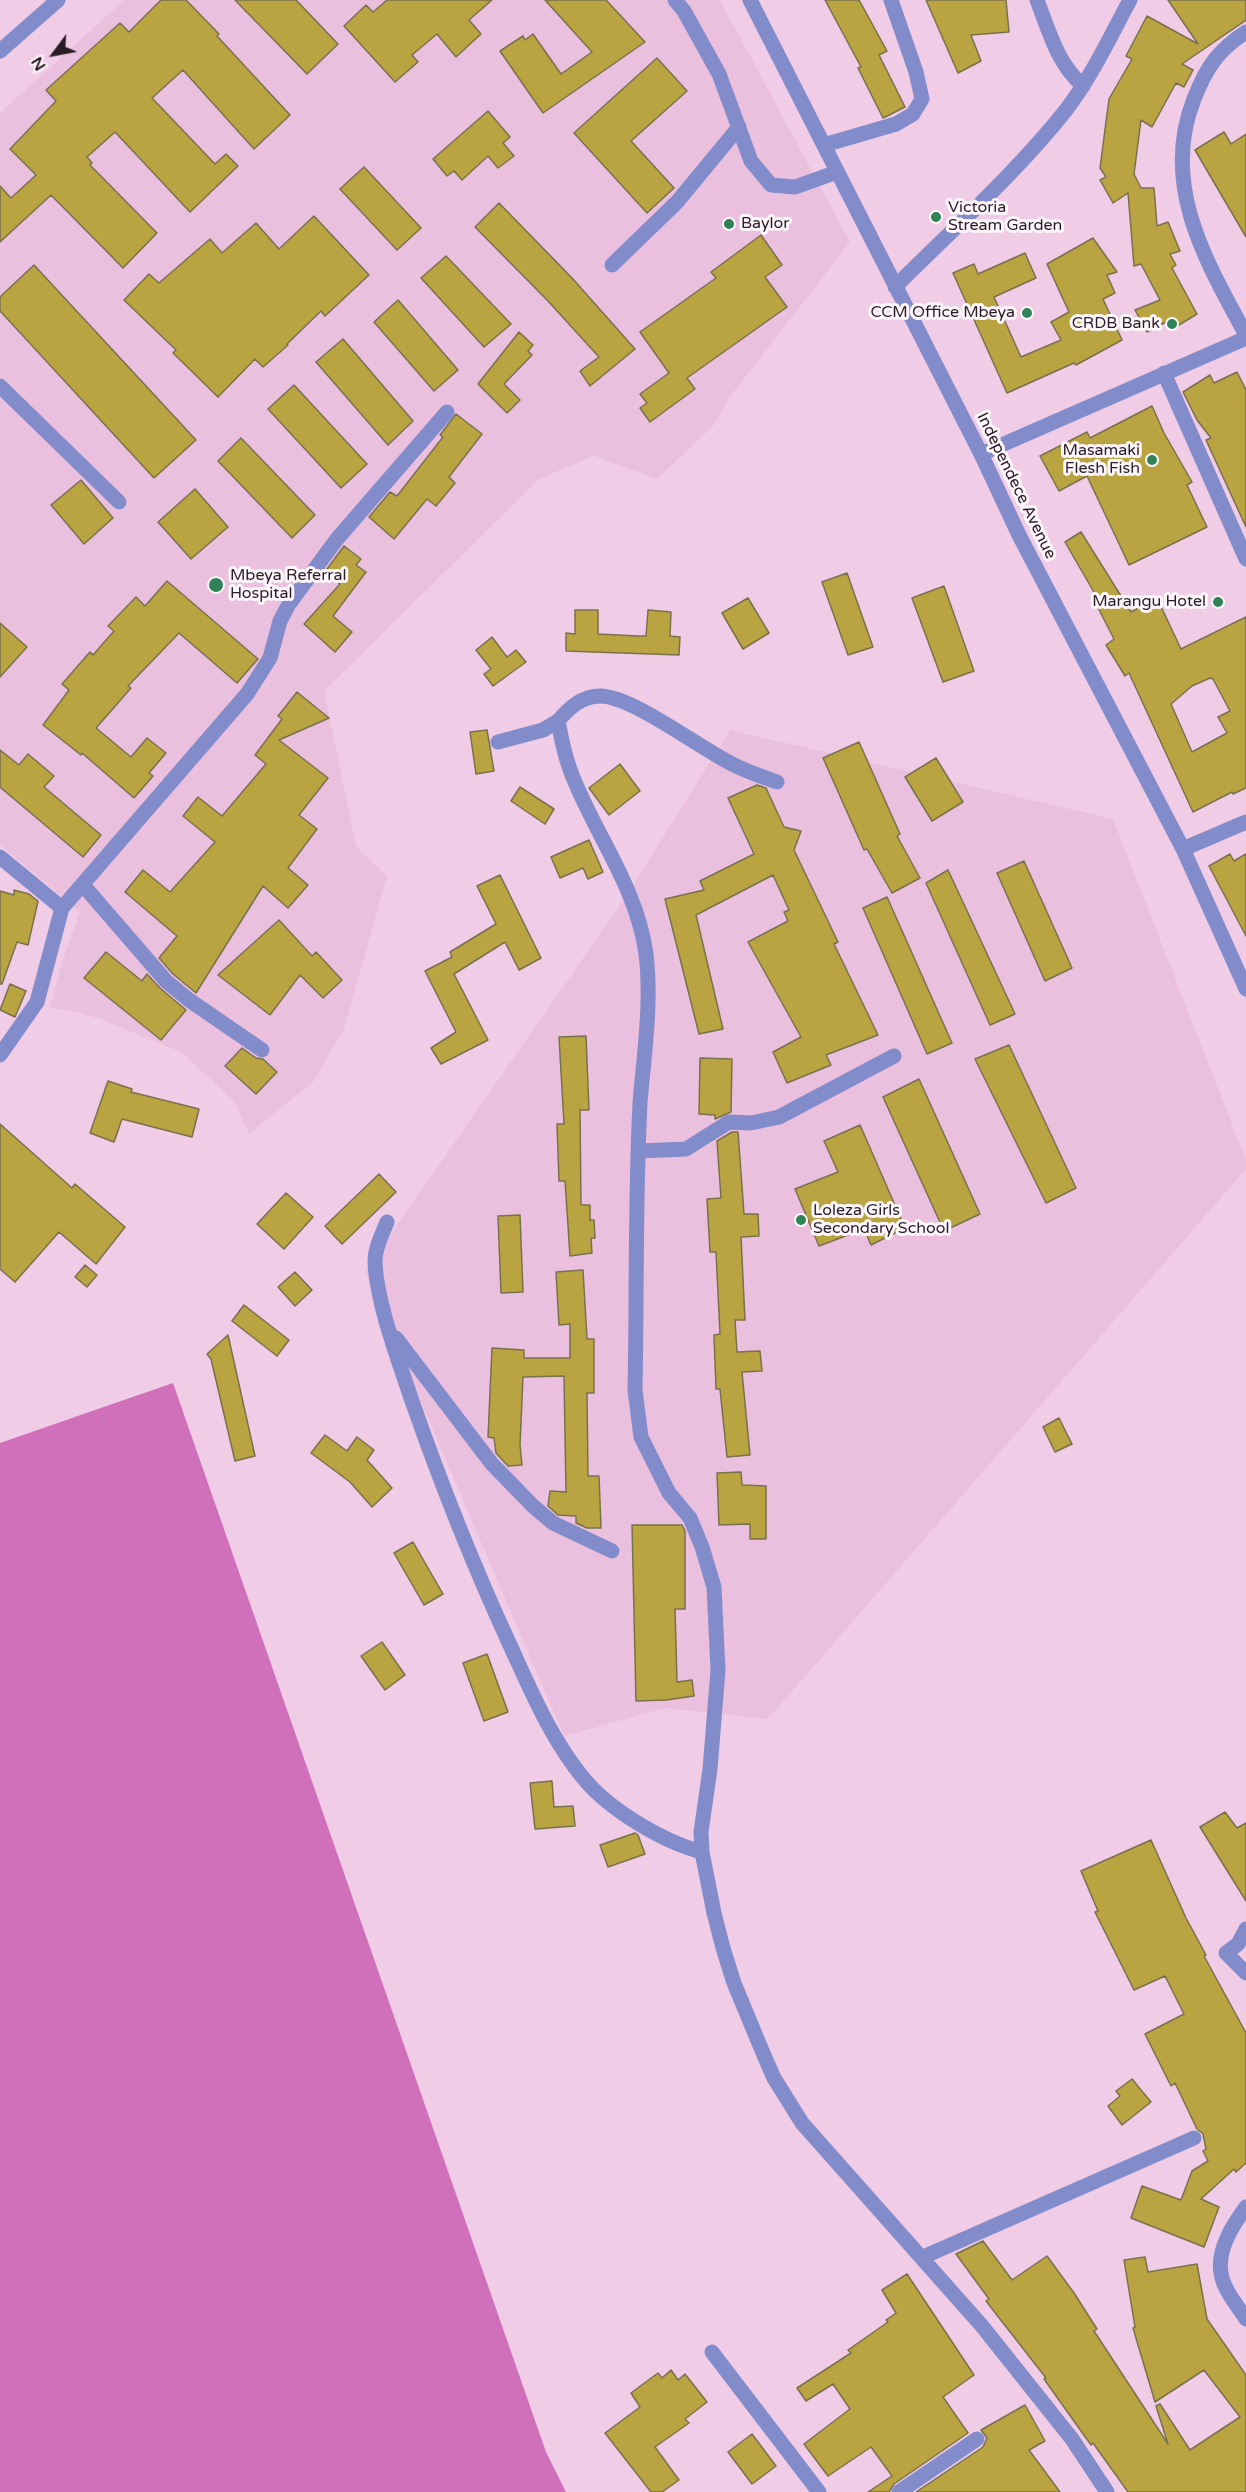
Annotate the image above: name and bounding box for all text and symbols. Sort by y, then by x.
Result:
north arrow [24,24,84,84]
text: N [27,53,51,74]
place label: Victoria Stream Garden [948,198,1062,236]
marker: Victoria Stream Garden [929,210,943,224]
place label: Baylor [741,214,789,234]
marker: Baylor [722,217,736,231]
place label: CCM Office Mbeya [870,303,1015,323]
marker: CCM Office Mbeya [1020,306,1034,320]
place label: CRDB Bank [1072,314,1160,334]
marker: CRDB Bank [1165,317,1179,331]
street label: Independece Avenue [972,410,1060,562]
place label: Masamaki Flesh Fish [1062,441,1140,479]
marker: Masamaki Flesh Fish [1145,453,1159,467]
place label: Mbeya Referral Hospital [230,566,346,604]
marker: Mbeya Referral Hospital [207,576,225,594]
place label: Marangu Hotel [1092,592,1206,612]
marker: Marangu Hotel [1211,595,1225,609]
place label: Loleza Girls Secondary School [813,1201,949,1239]
marker: Loleza Girls Secondary School [794,1213,808,1227]

